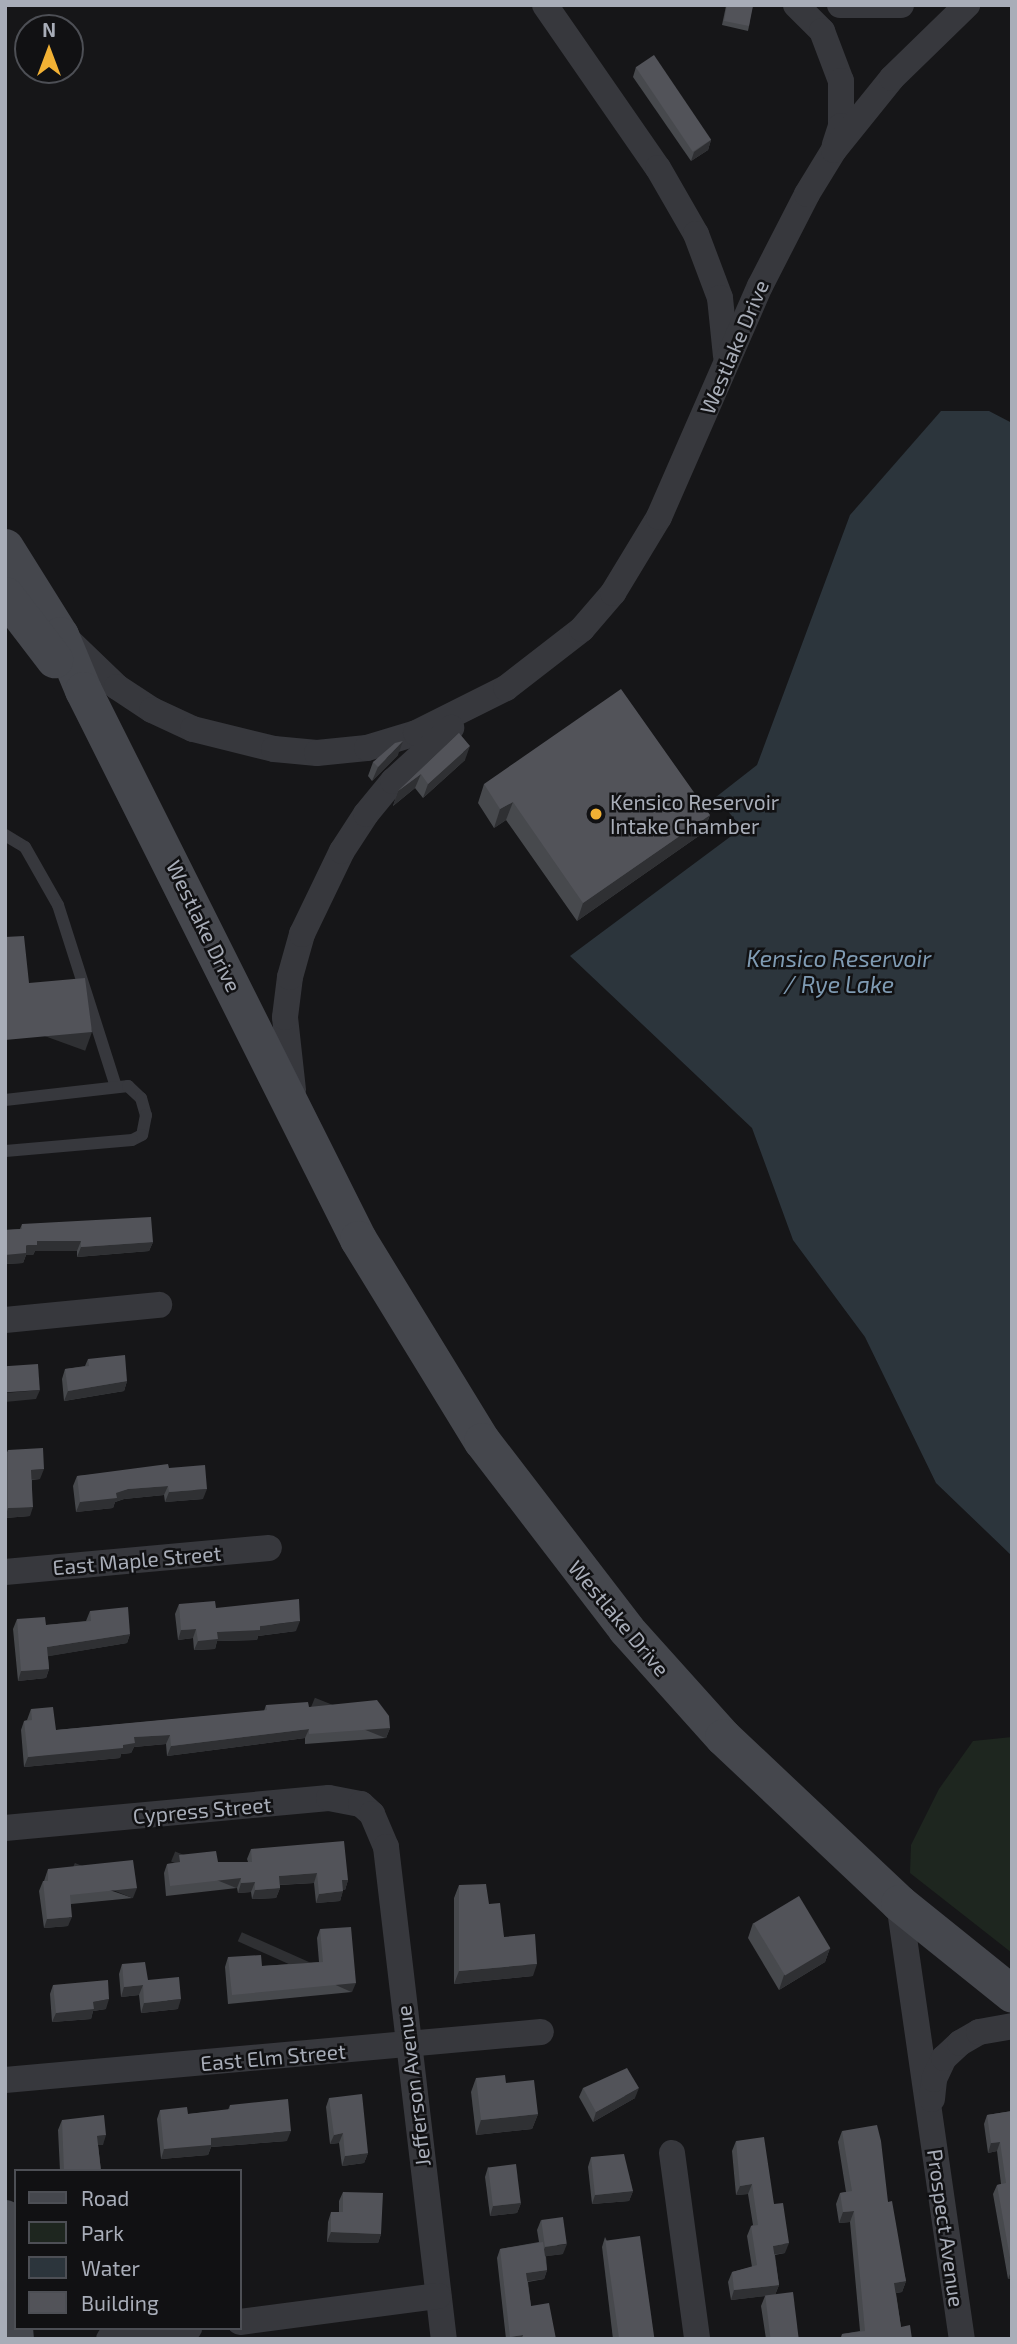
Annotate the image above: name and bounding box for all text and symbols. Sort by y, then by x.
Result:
north arrow [14,14,84,84]
text: N [42,18,56,41]
street label: Westlake Drive [694,276,774,418]
place label: Kensico Reservoir Intake Chamber [610,789,779,839]
marker: Kensico Reservoir Intake Chamber [588,806,604,822]
street label: Westlake Drive [161,856,247,996]
water label: Kensico Reservoir / Rye Lake [747,944,931,998]
street label: East Maple Street [52,1540,222,1580]
street label: Westlake Drive [563,1555,675,1681]
street label: Cypress Street [132,1791,272,1829]
street label: Jefferson Avenue [391,2004,435,2168]
street label: East Elm Street [199,2038,347,2076]
street label: Prospect Avenue [922,2147,970,2309]
legend [14,2169,242,2330]
text: Road [81,2185,129,2210]
text: Park [81,2220,124,2245]
text: Water [81,2255,140,2280]
text: Building [81,2290,159,2315]

